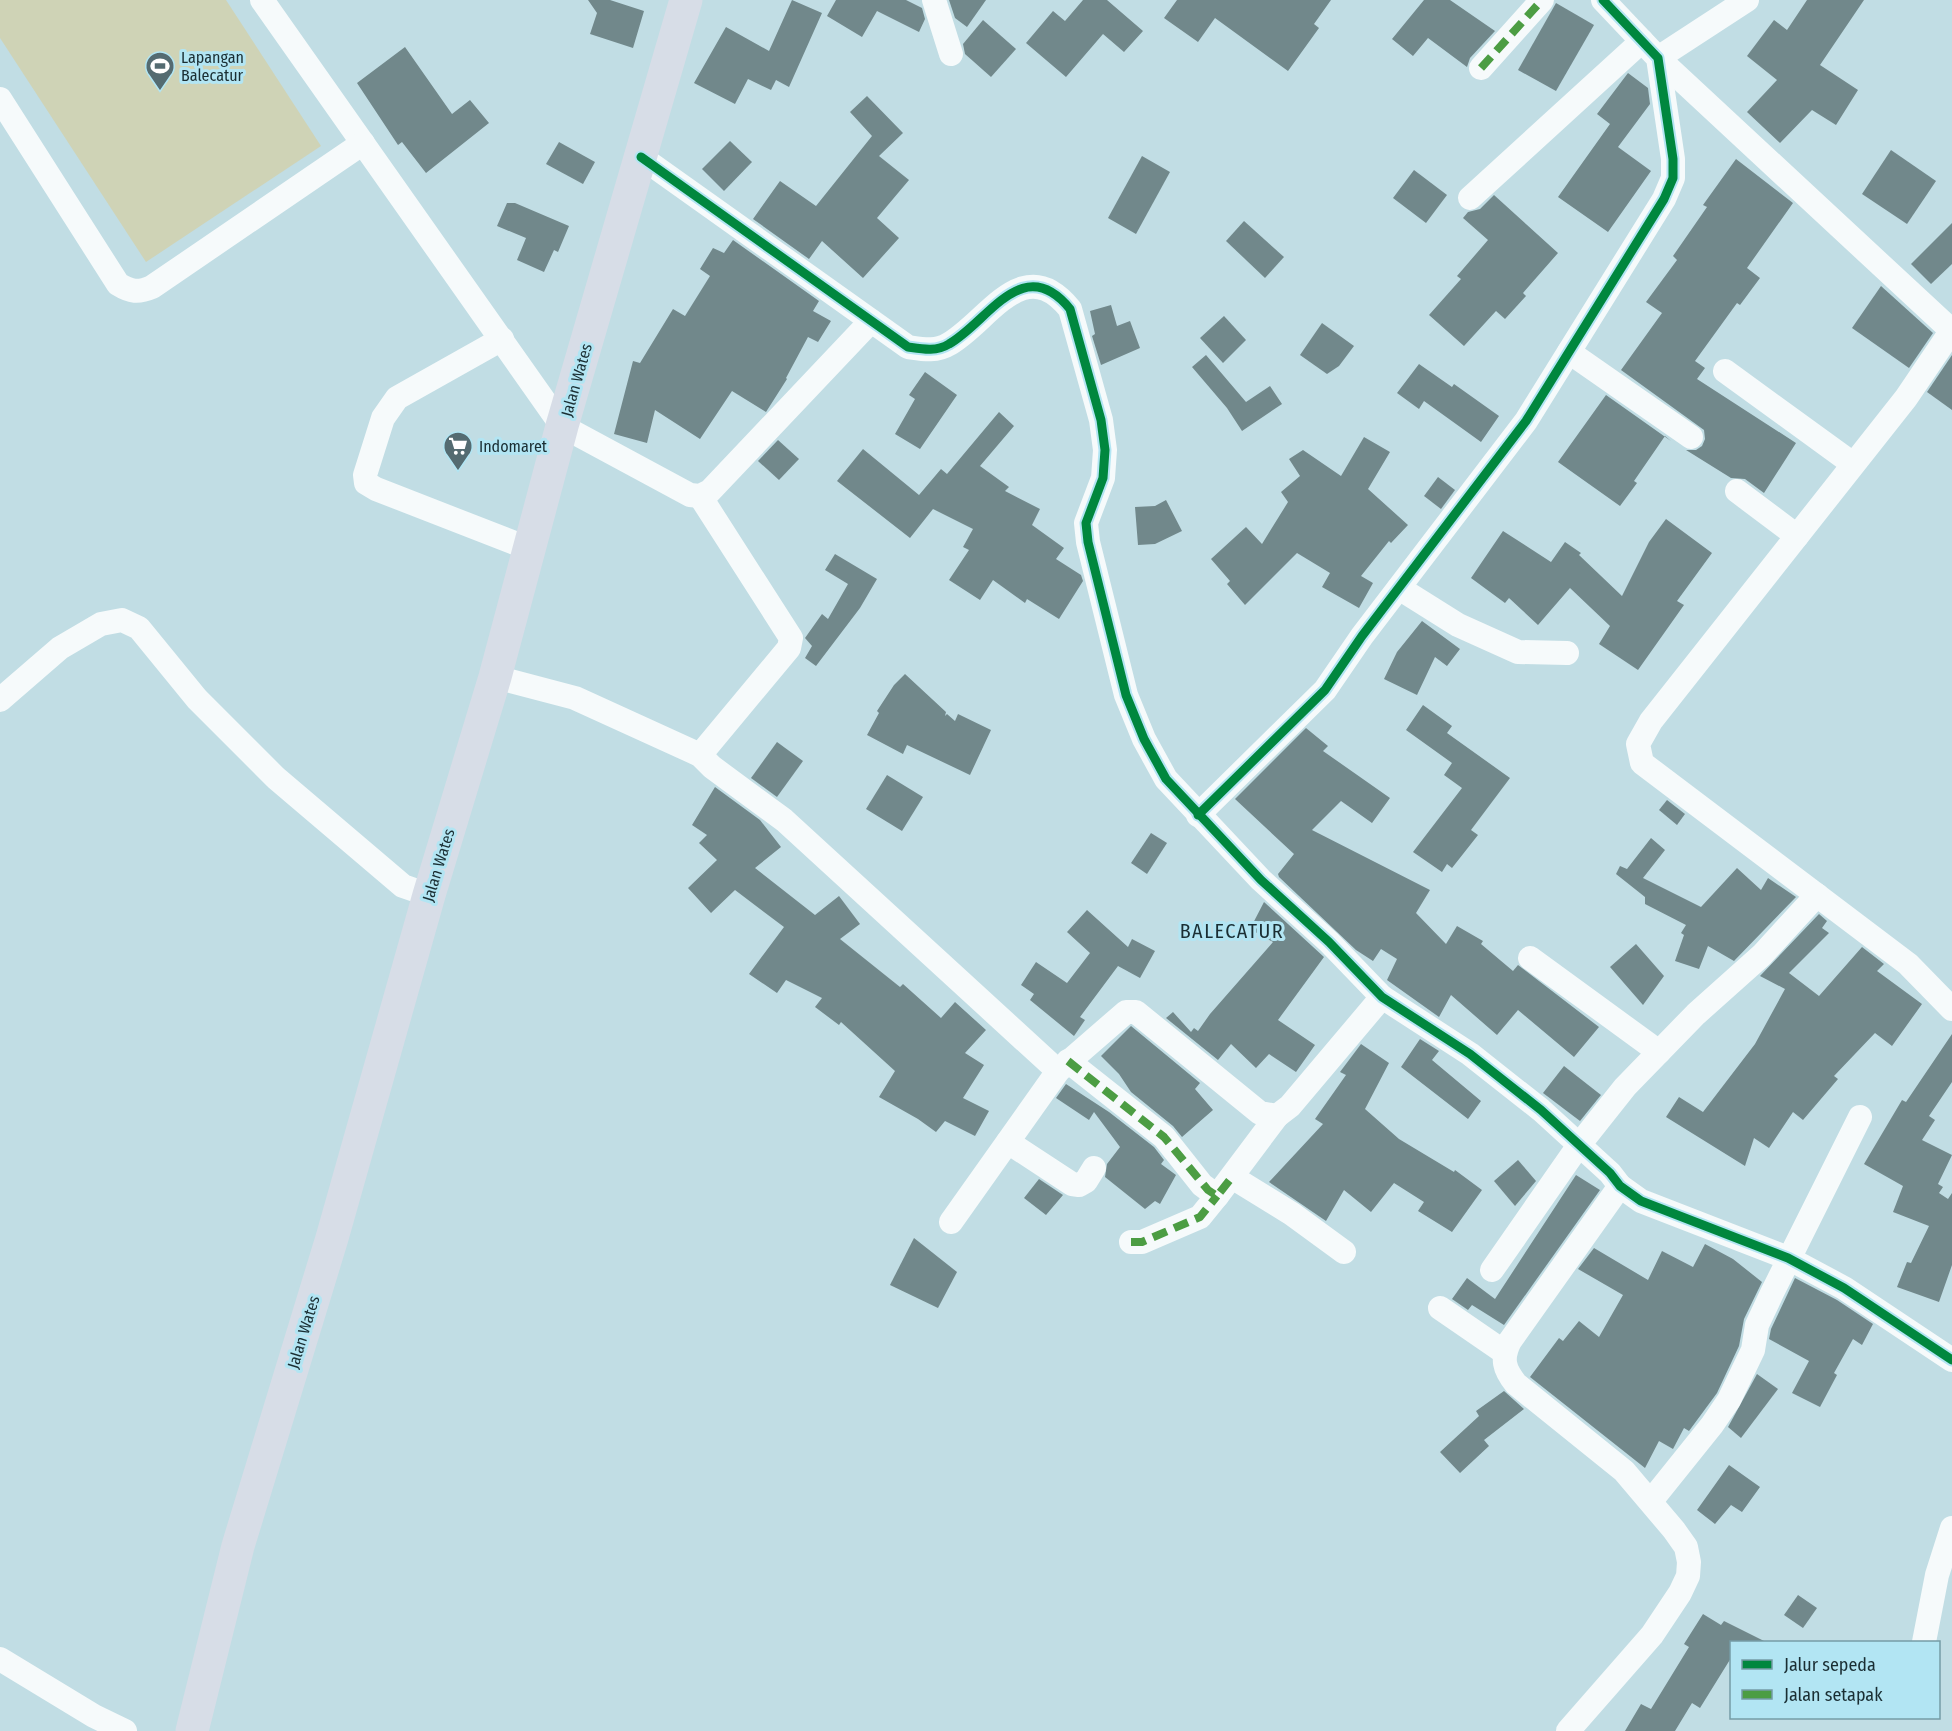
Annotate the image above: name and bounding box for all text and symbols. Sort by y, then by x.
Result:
place label: Lapangan Balecatur [181,48,244,85]
sports icon: Lapangan Balecatur [144,50,176,92]
street label: Jalan Wates [557,341,596,419]
supermarket icon: Indomaret [442,430,474,472]
place label: Indomaret [479,437,548,456]
street label: Jalan Wates [418,826,459,904]
district label: BALECATUR [1180,919,1284,943]
street label: Jalan Wates [283,1293,324,1371]
legend [1730,1641,1940,1719]
text: Jalur sepeda [1784,1654,1876,1676]
text: Jalan setapak [1784,1684,1883,1706]

